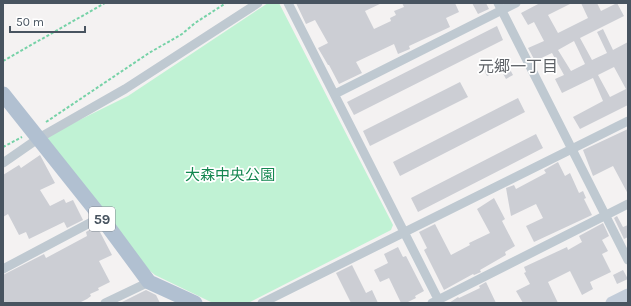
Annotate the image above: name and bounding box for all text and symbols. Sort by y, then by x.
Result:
scale bar [10,8,85,34]
text: 50 m [16,15,44,29]
district label: 元郷一丁目 [478,57,558,76]
park label: 大森中央公園 [185,166,275,184]
road number: 59 [89,207,115,231]

